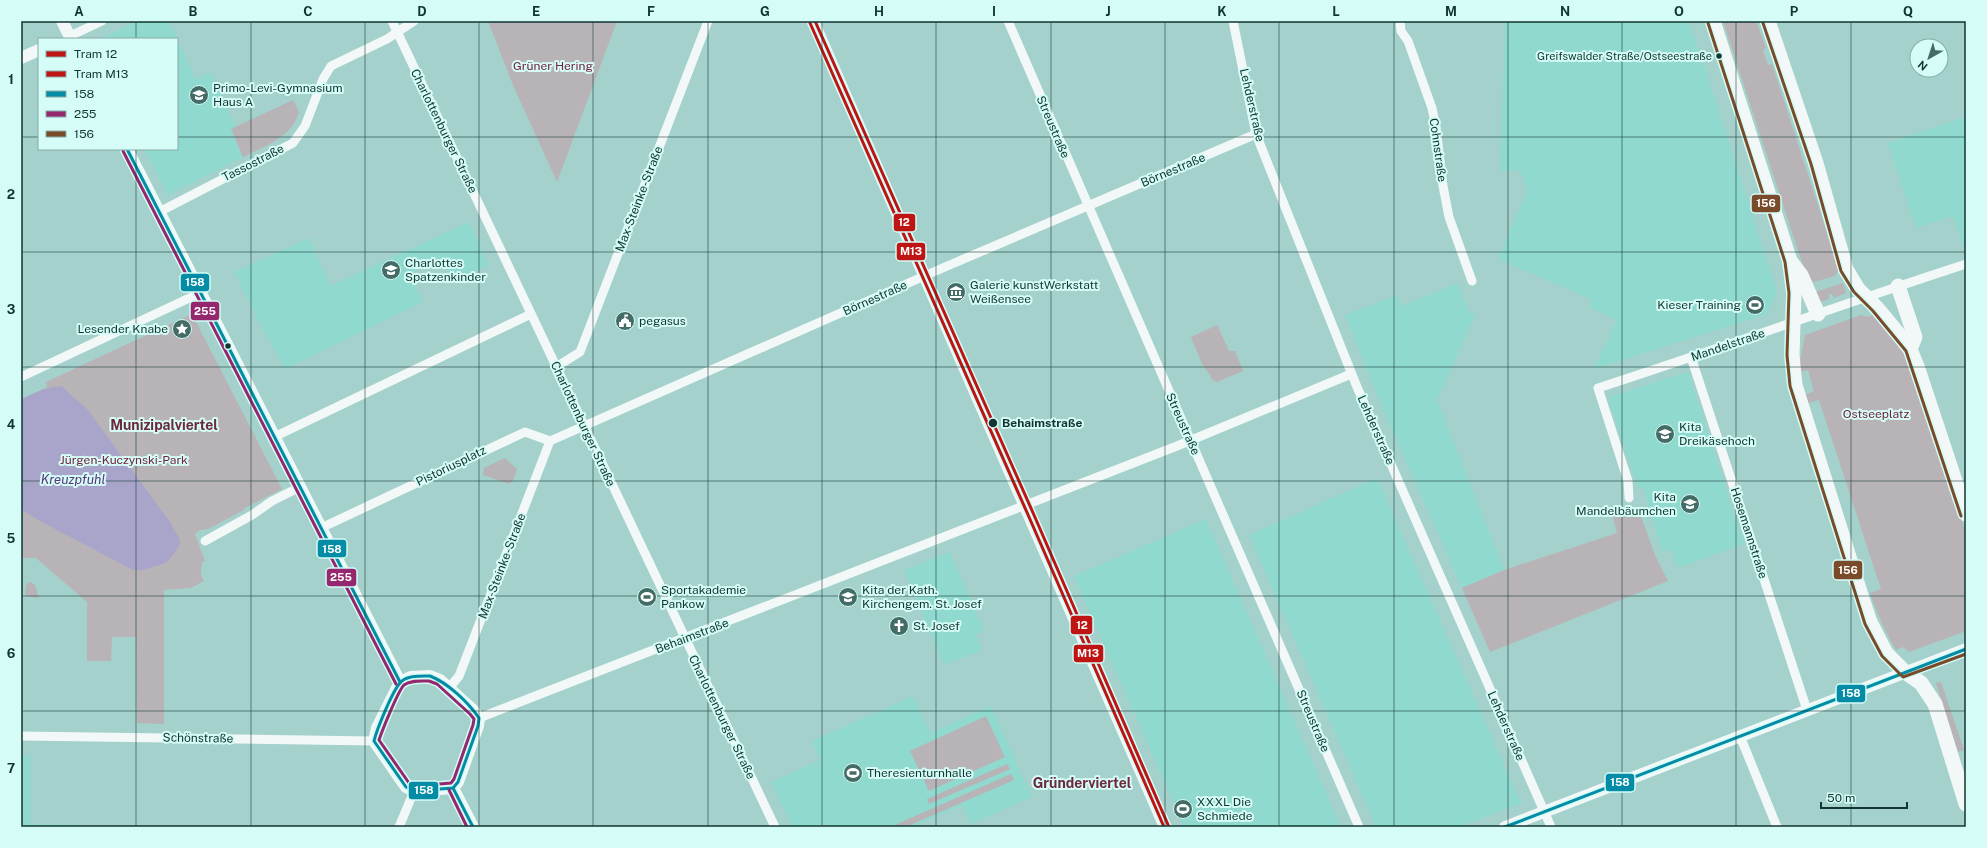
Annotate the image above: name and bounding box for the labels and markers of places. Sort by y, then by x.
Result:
place label: Greifswalder Straße/Ostseestraße [1537,50,1712,62]
marker: Greifswalder Straße/Ostseestraße [1714,51,1724,61]
place label: Primo-Levi-Gymnasium Haus A [213,81,343,109]
school or university icon: Primo-Levi-Gymnasium Haus A [188,84,210,106]
place label: Charlottes Spatzenkinder [405,256,486,284]
school or university icon: Charlottes Spatzenkinder [380,259,402,281]
place label: Galerie kunstWerkstatt Weißensee [970,278,1099,306]
museum icon: Galerie kunstWerkstatt Weißensee [945,281,967,303]
sports icon: Kieser Training [1744,294,1766,316]
place label: Kieser Training [1657,298,1741,312]
public building icon: pegasus [614,310,636,332]
place label: pegasus [639,314,686,328]
place icon: Lesender Knabe [171,318,193,340]
place label: Lesender Knabe [78,322,168,336]
unlabelled marker [223,341,233,351]
place label: Behaimstraße [1002,416,1082,430]
marker: Behaimstraße [987,417,999,429]
place label: Kita Dreikäsehoch [1679,420,1755,448]
school or university icon: Kita Dreikäsehoch [1654,423,1676,445]
place label: Kita Mandelbäumchen [1576,490,1676,518]
school or university icon: Kita Mandelbäumchen [1679,493,1701,515]
place label: Sportakademie Pankow [661,583,746,611]
place label: Kita der Kath. Kirchengem. St. Josef [862,583,982,611]
sports icon: Sportakademie Pankow [636,586,658,608]
school or university icon: Kita der Kath. Kirchengem. St. Josef [837,586,859,608]
church icon: St. Josef [888,615,910,637]
place label: St. Josef [913,619,960,633]
sports icon: Theresienturnhalle [842,762,864,784]
place label: Theresienturnhalle [867,766,972,780]
place label: XXXL Die Schmiede [1197,795,1253,823]
sports icon: XXXL Die Schmiede [1172,798,1194,820]

